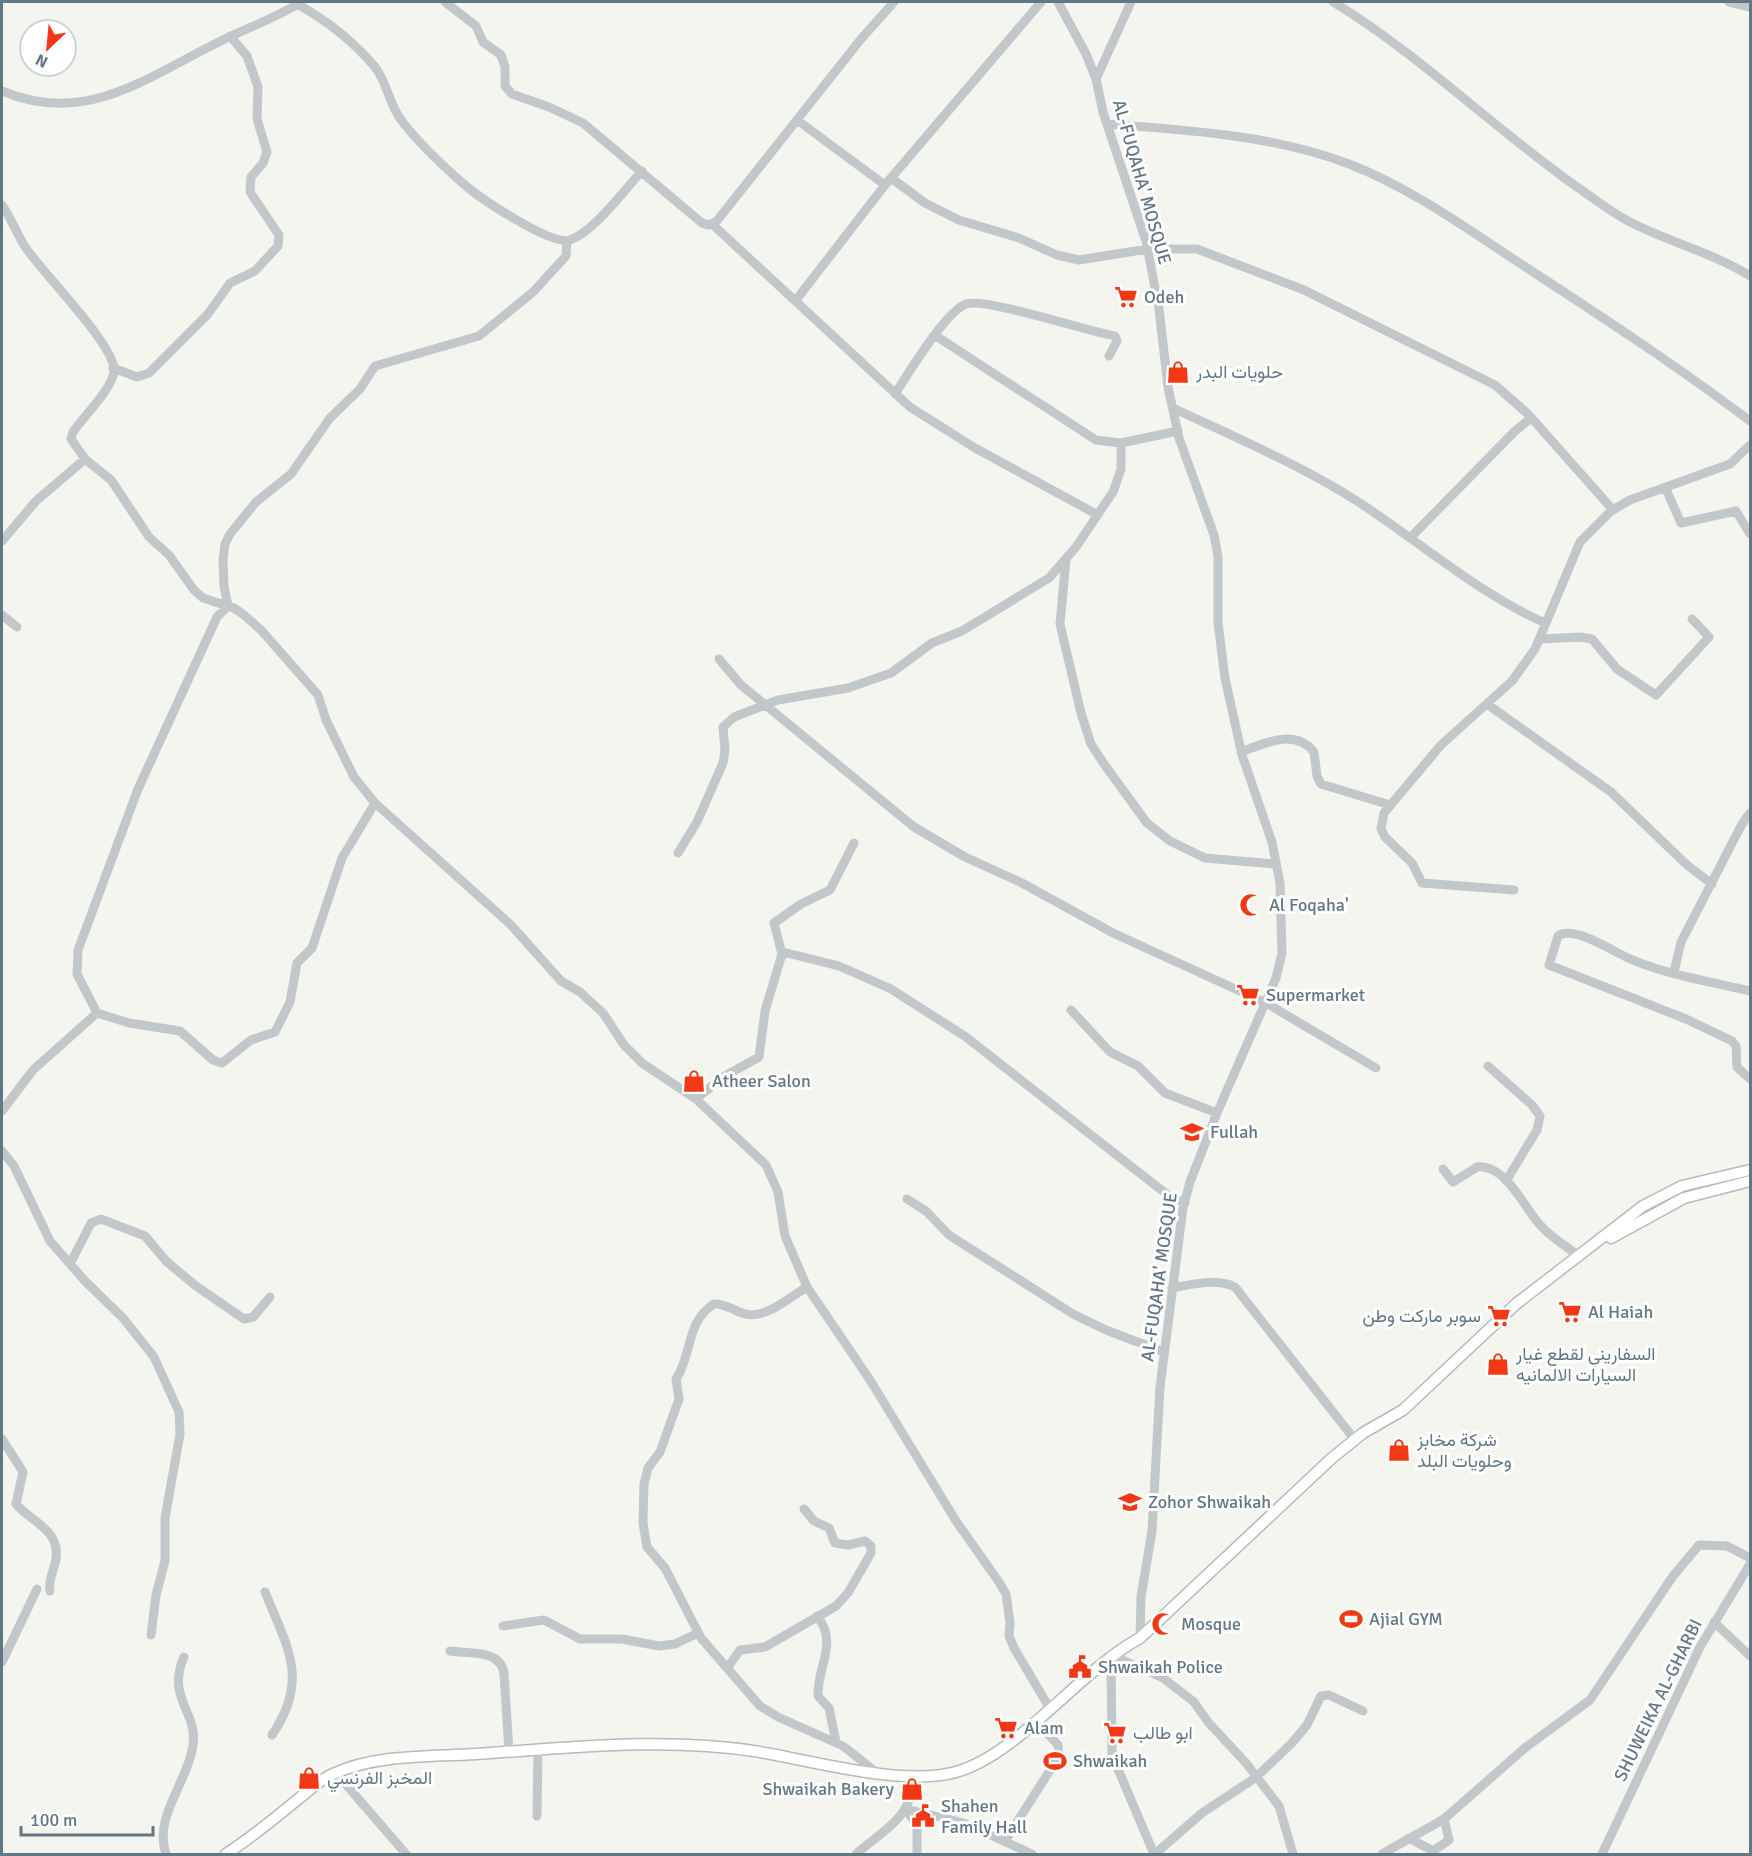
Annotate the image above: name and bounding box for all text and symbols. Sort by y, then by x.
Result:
north arrow [18,18,78,78]
text: N [32,49,51,72]
street label: AL-FUQAHA' MOSQUE [1108,97,1176,267]
supermarket icon: Odeh [1113,284,1139,310]
place label: Odeh [1144,286,1184,308]
shop icon: حلويات البدر [1165,359,1191,385]
place label: حلويات البدر [1195,361,1283,383]
mosque icon: Al Foqaha' [1238,892,1264,918]
place label: Al Foqaha' [1269,894,1349,916]
supermarket icon: Supermarket [1235,982,1261,1008]
place label: Supermarket [1266,984,1365,1006]
shop icon: Atheer Salon [681,1068,707,1094]
place label: Atheer Salon [712,1070,811,1092]
school or university icon: Fullah [1179,1119,1205,1145]
place label: Fullah [1210,1121,1258,1143]
street label: AL-FUQAHA' MOSQUE [1136,1191,1182,1363]
supermarket icon: Al Haiah [1557,1299,1583,1325]
place label: Al Haiah [1588,1301,1653,1323]
supermarket icon: سوبر ماركت وطن [1486,1303,1512,1329]
place label: سوبر ماركت وطن [1362,1305,1481,1327]
place label: السفاريني لقطع غيار السيارات الالمانيه [1515,1343,1656,1386]
shop icon: السفاريني لقطع غيار السيارات الالمانيه [1485,1351,1511,1377]
place label: شركة مخابز وحلويات البلد [1416,1429,1512,1472]
shop icon: شركة مخابز وحلويات البلد [1386,1437,1412,1463]
school or university icon: Zohor Shwaikah [1117,1489,1143,1515]
place label: Zohor Shwaikah [1148,1491,1271,1513]
sports icon: Ajial GYM [1338,1606,1364,1632]
place label: Ajial GYM [1369,1608,1443,1630]
mosque icon: Mosque [1150,1611,1176,1637]
place label: Mosque [1181,1613,1241,1635]
street label: SHUWEIKA AL-GHARBI [1609,1615,1707,1785]
public building icon: Shwaikah Police [1067,1654,1093,1680]
place label: Shwaikah Police [1098,1656,1223,1678]
supermarket icon: Alam [993,1715,1019,1741]
place label: Alam [1024,1717,1064,1739]
supermarket icon: ابو طالب [1102,1720,1128,1746]
place label: ابو طالب [1133,1722,1193,1744]
sports icon: Shwaikah [1042,1748,1068,1774]
place label: Shwaikah [1073,1750,1147,1772]
shop icon: المخبز الفرنسي [296,1765,322,1791]
place label: المخبز الفرنسي [327,1767,432,1793]
shop icon: Shwaikah Bakery [899,1776,925,1802]
place label: Shwaikah Bakery [762,1778,895,1800]
place label: Shahen Family Hall [941,1795,1027,1838]
scale bar [21,1799,153,1837]
public building icon: Shahen Family Hall [910,1803,936,1829]
text: 100 m [30,1809,77,1831]

